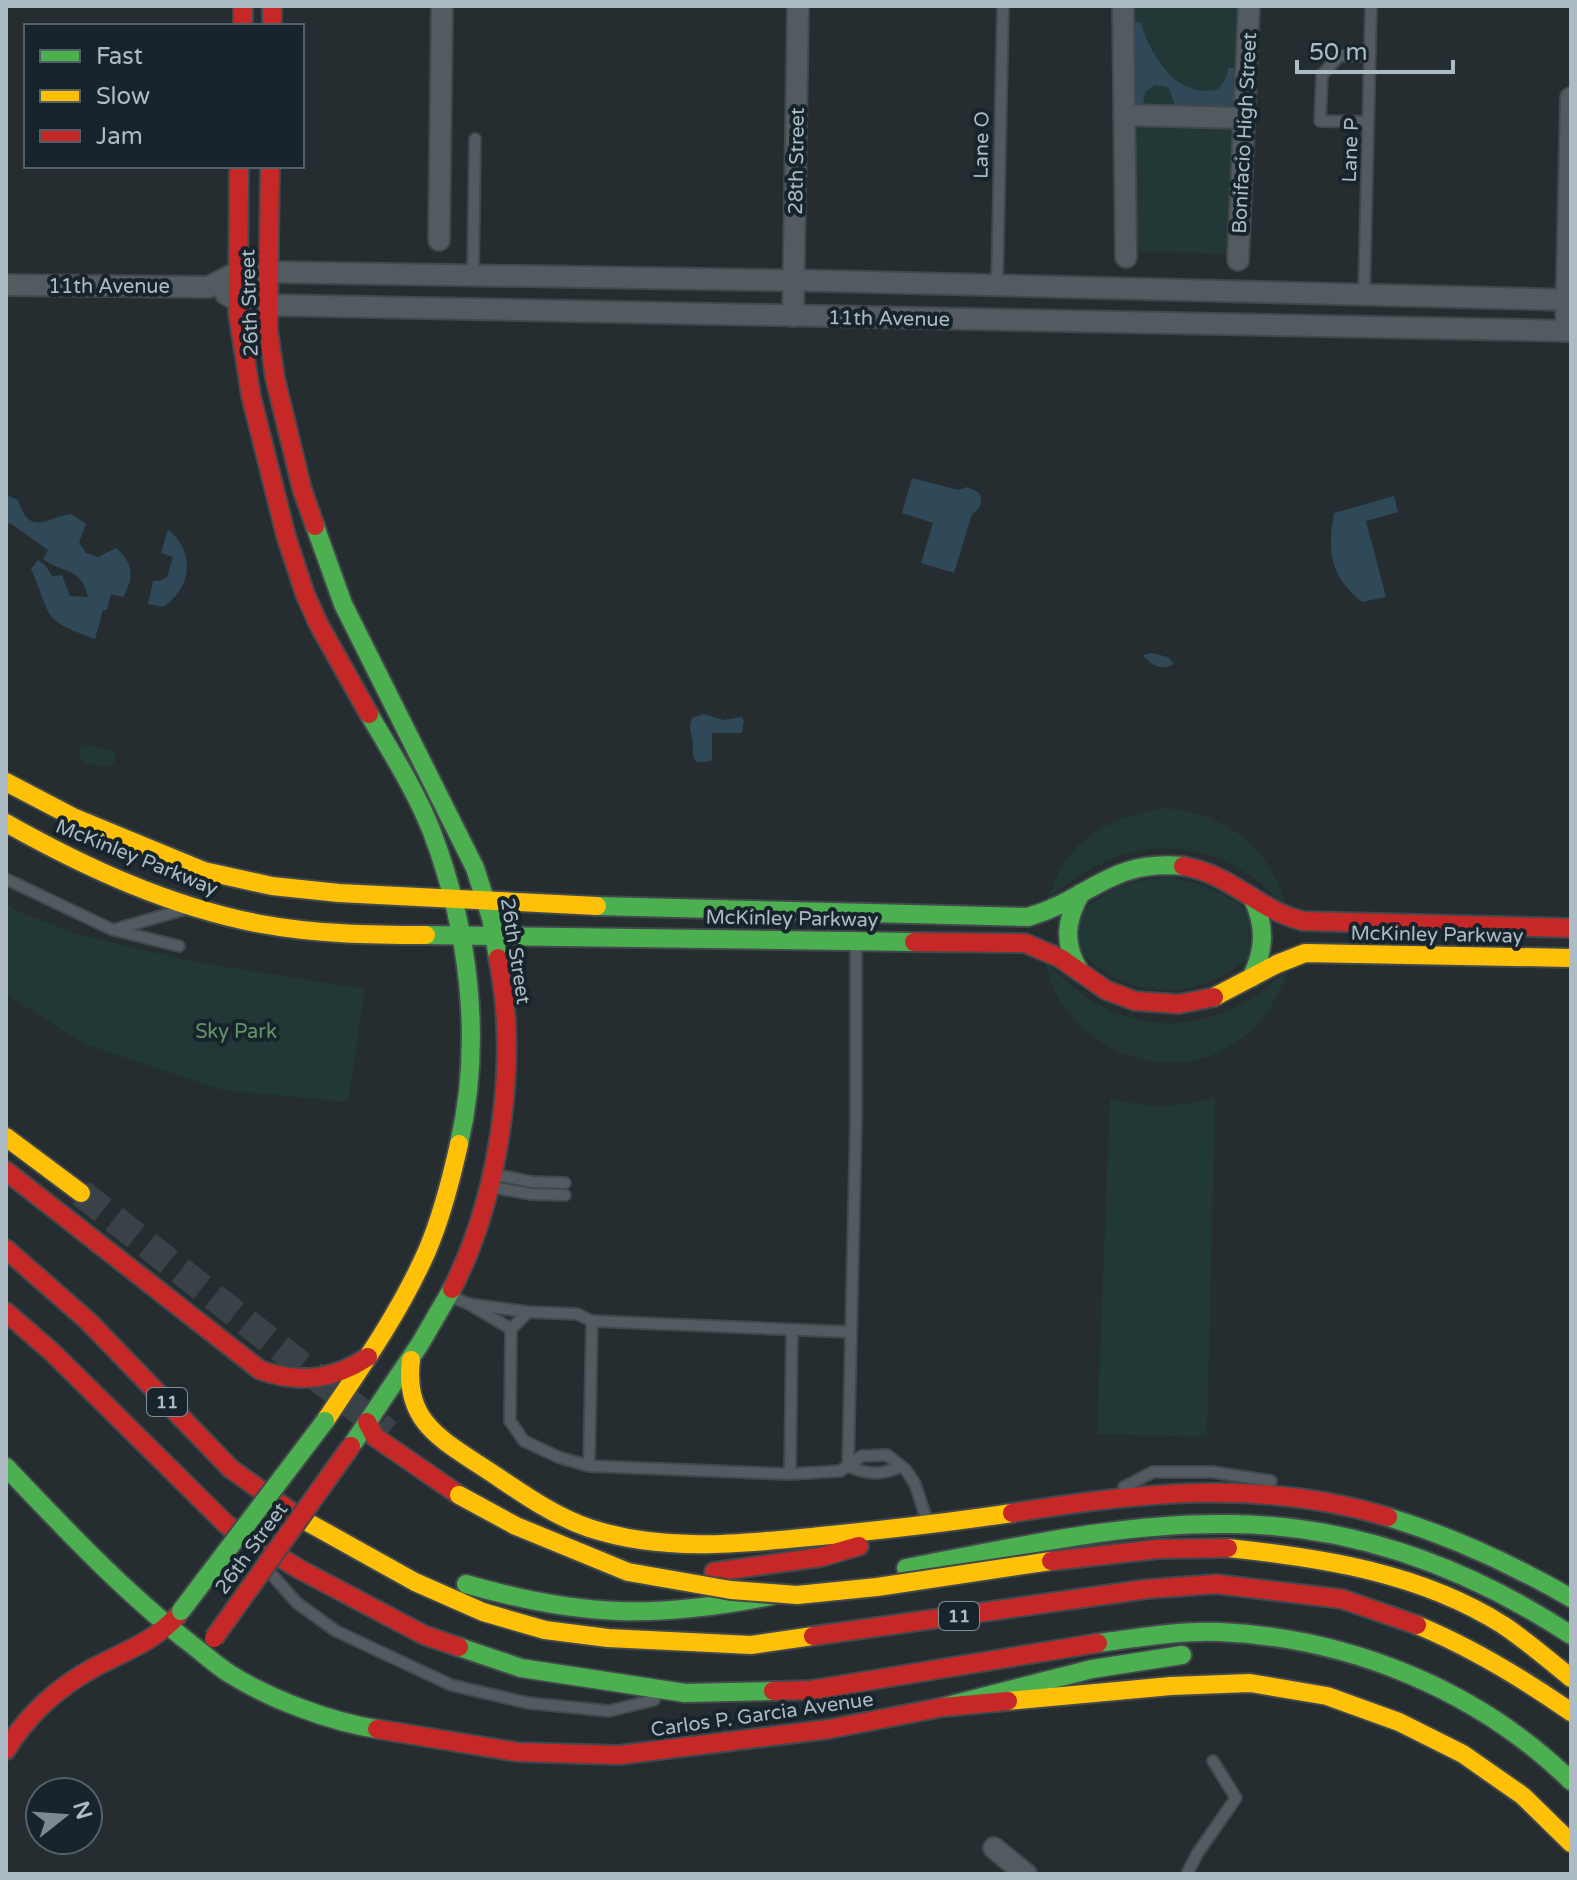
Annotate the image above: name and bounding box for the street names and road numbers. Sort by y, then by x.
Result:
street label: Bonifacio High Street [1228,31,1262,234]
street label: 28th Street [784,107,810,215]
street label: Lane O [969,111,995,179]
street label: Lane P [1338,117,1364,183]
street label: 26th Street [236,249,264,357]
street label: 11th Avenue [48,275,170,299]
street label: 11th Avenue [828,306,950,332]
street label: McKinley Parkway [52,814,221,901]
street label: 26th Street [495,896,535,1006]
street label: McKinley Parkway [705,905,879,933]
street label: McKinley Parkway [1350,921,1524,949]
road number: 11 [147,1388,187,1416]
street label: 26th Street [211,1498,293,1599]
road number: 11 [939,1602,979,1630]
street label: Carlos P. Garcia Avenue [649,1687,875,1742]

